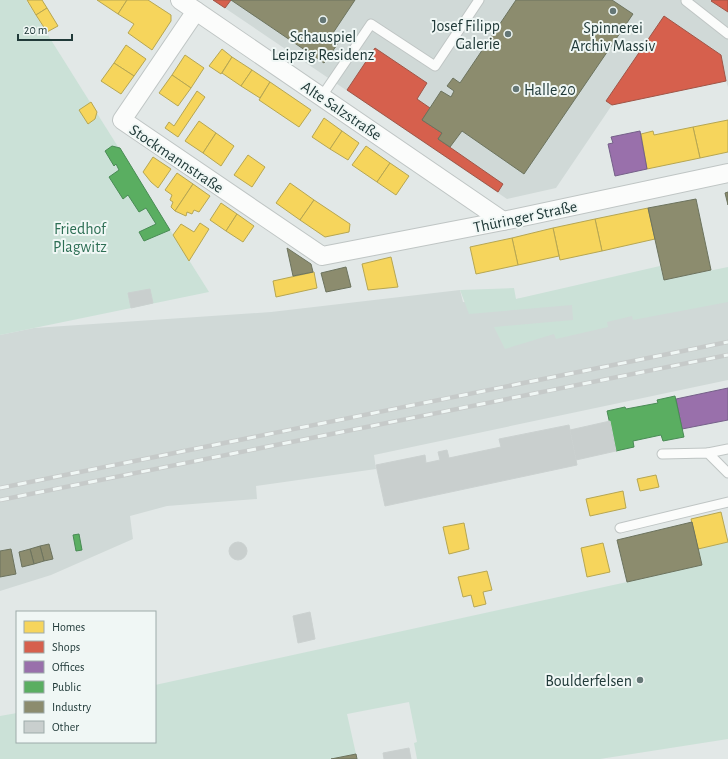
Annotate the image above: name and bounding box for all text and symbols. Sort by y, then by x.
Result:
marker: Spinnerei Archiv Massiv [608,6,618,16]
marker: Schauspiel Leipzig Residenz [318,15,328,25]
scale bar [18,16,72,42]
place label: Josef Filipp Galerie [432,18,500,52]
place label: Spinnerei Archiv Massiv [571,20,655,54]
text: 20 m [24,24,47,36]
place label: Schauspiel Leipzig Residenz [272,29,375,63]
marker: Josef Filipp Galerie [503,29,513,39]
street label: Alte Salzstraße [298,78,384,143]
place label: Halle 20 [524,82,576,98]
marker: Halle 20 [511,84,521,94]
street label: Stockmannstraße [126,121,226,196]
street label: Thüringer Straße [472,198,579,236]
park label: Friedhof Plagwitz [53,221,107,255]
legend [16,611,156,743]
text: Homes [52,621,85,633]
text: Shops [52,641,80,653]
text: Offices [52,661,85,673]
place label: Boulderfelsen [545,673,632,689]
marker: Boulderfelsen [635,675,645,685]
text: Public [52,681,81,693]
text: Industry [52,701,91,714]
text: Other [52,721,79,733]

